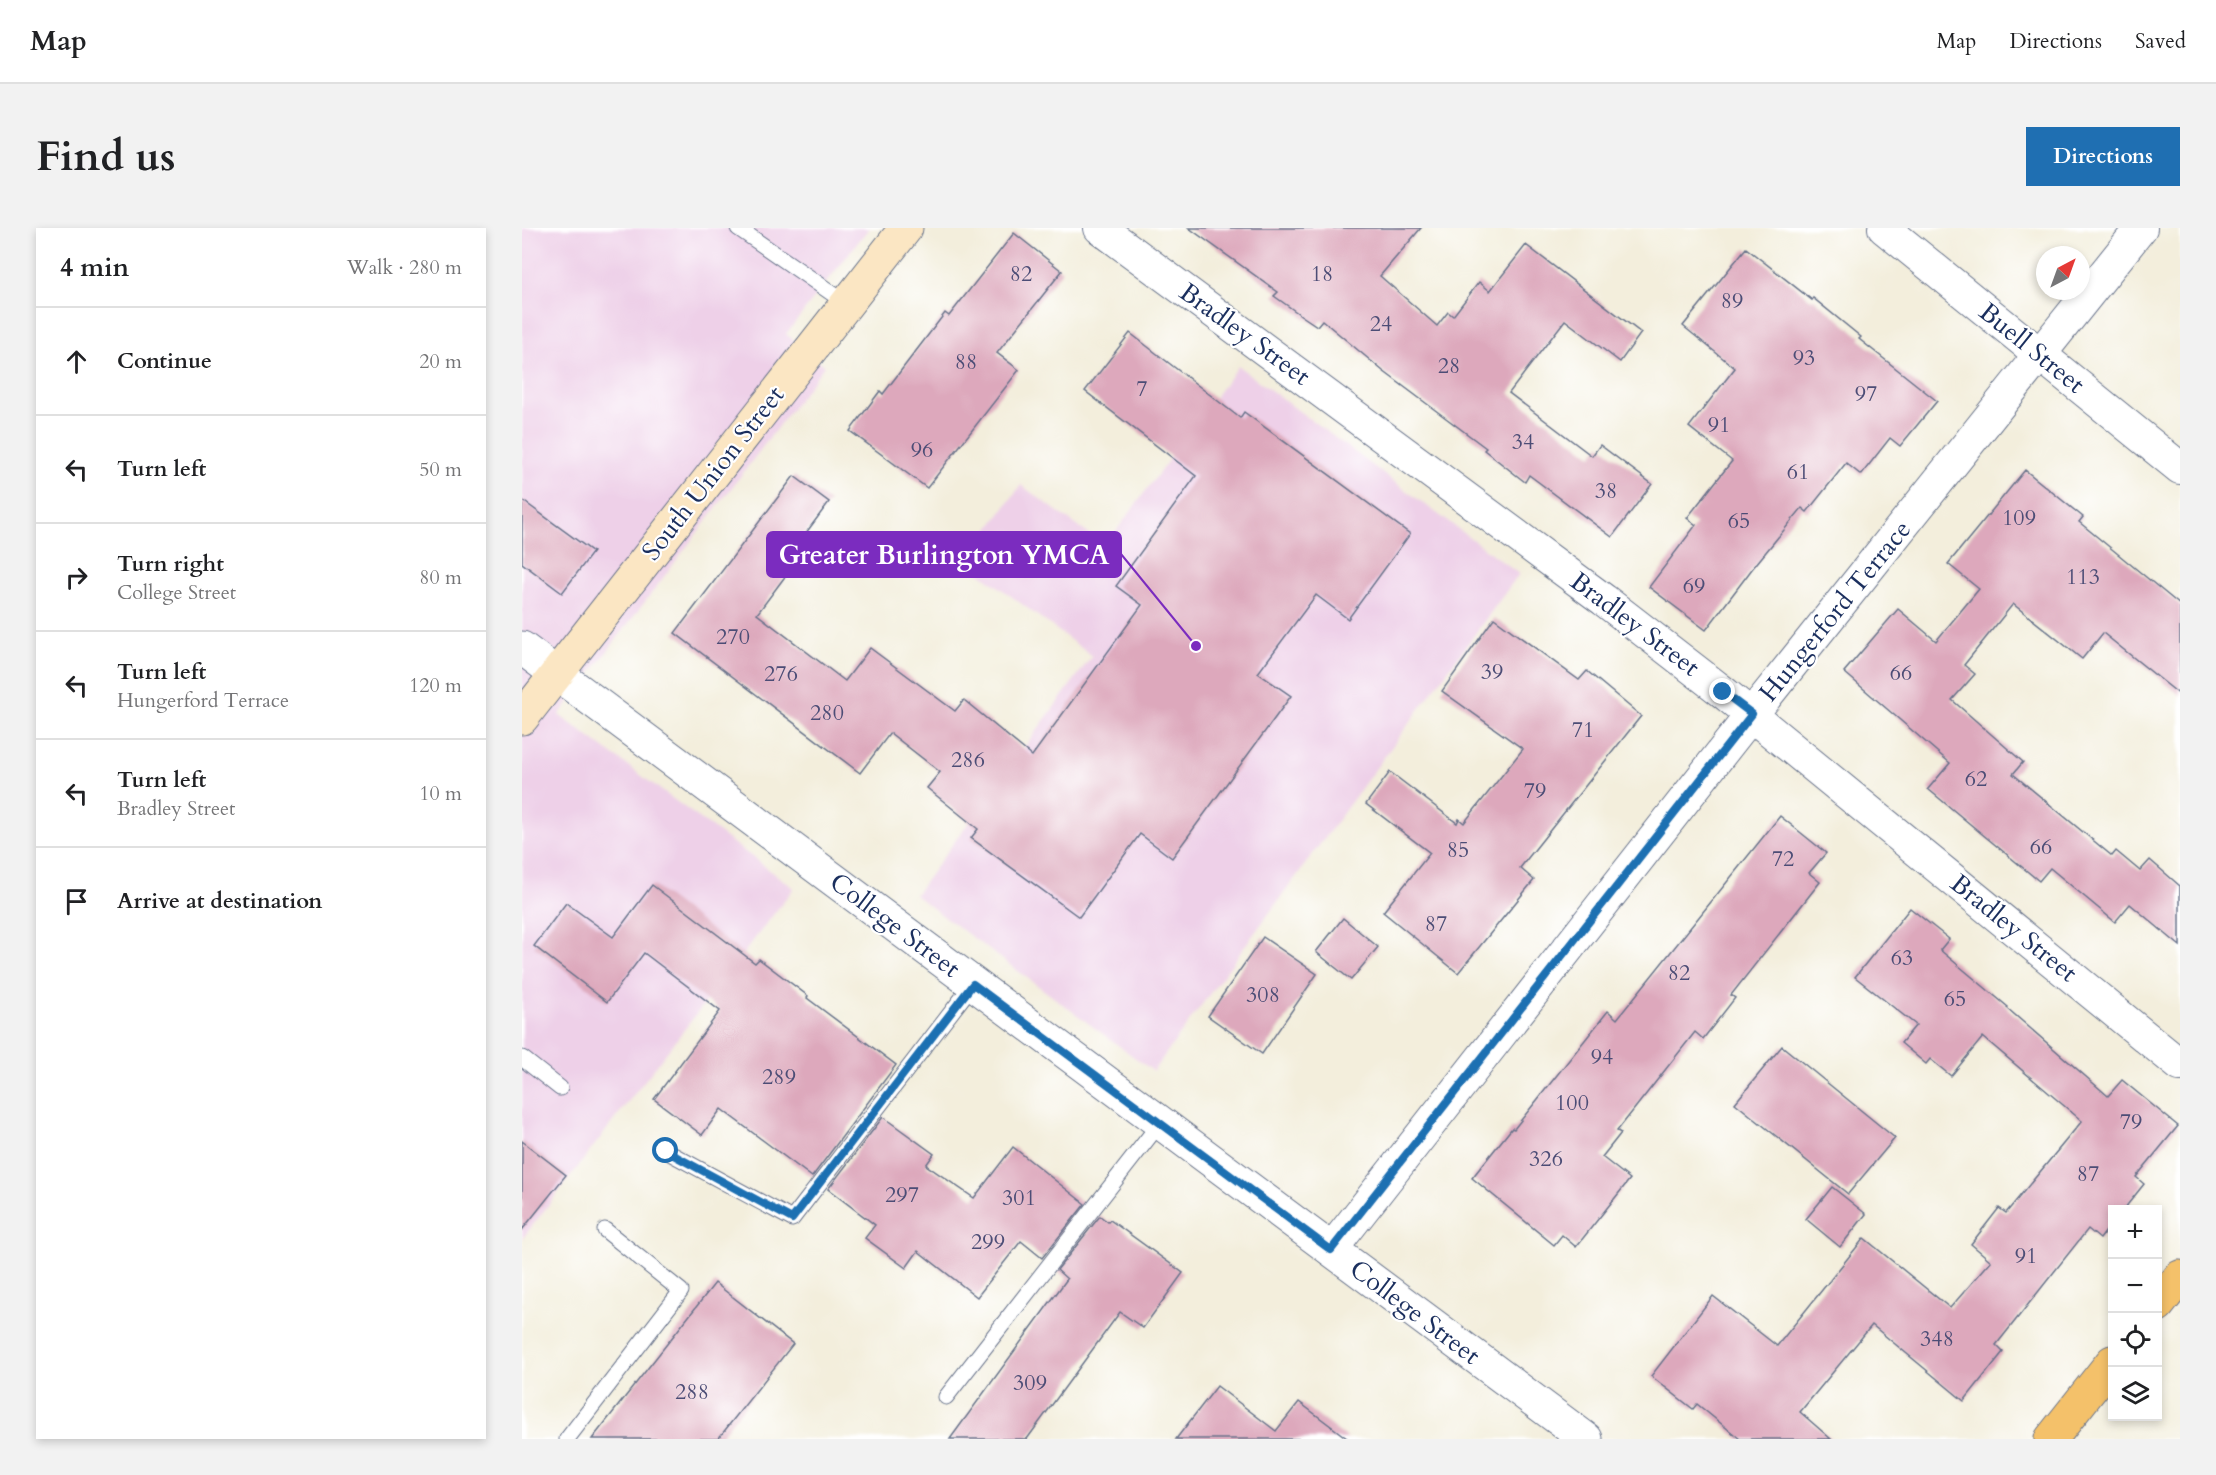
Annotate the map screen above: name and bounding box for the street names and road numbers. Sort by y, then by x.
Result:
street label: Bradley Street [1172,275,1318,393]
street label: Buell Street [1972,295,2092,401]
street label: South Union Street [634,378,792,568]
street label: Hungerford Terrace [1751,513,1919,709]
street label: Bradley Street [1563,564,1707,684]
street label: College Street [823,864,967,986]
street label: Bradley Street [1943,866,2085,990]
street label: College Street [1343,1251,1487,1373]

